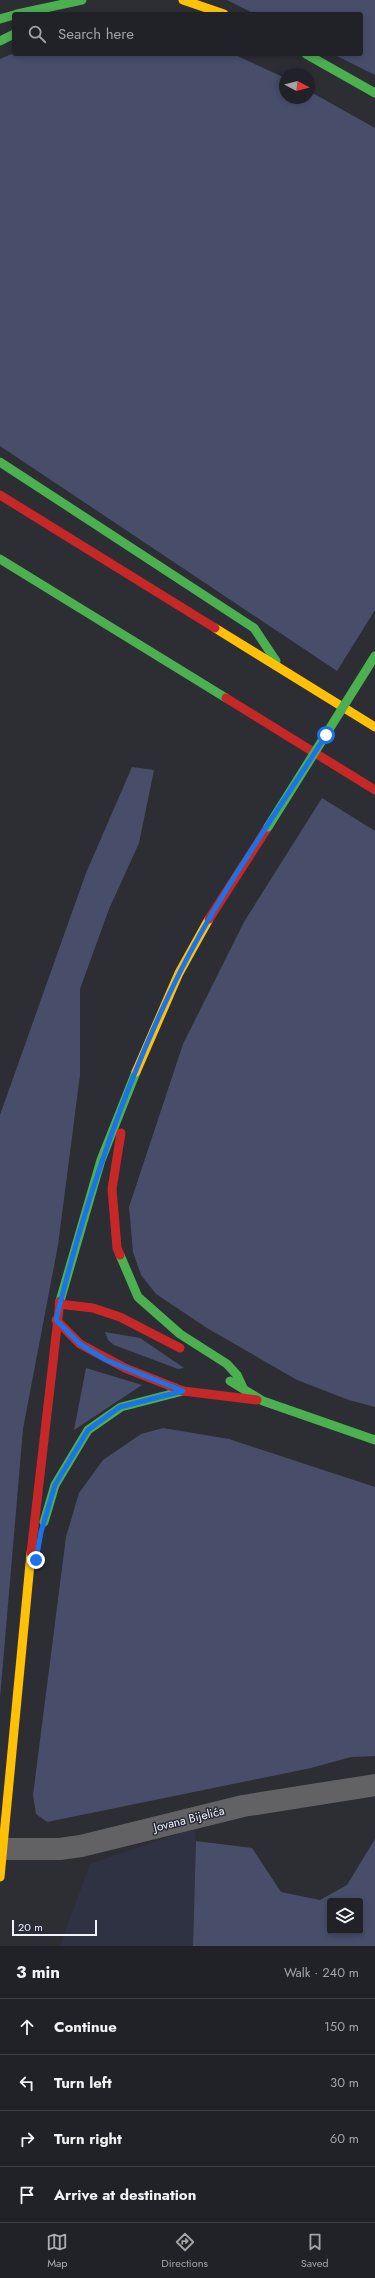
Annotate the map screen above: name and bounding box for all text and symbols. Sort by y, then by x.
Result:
search box [12,12,363,56]
icon: search [26,23,48,45]
text: Search here [58,23,134,45]
north arrow [279,68,315,104]
route start [317,726,335,744]
route end [27,1551,45,1569]
street label: Jovana Bijelića [150,1801,226,1837]
map controls [327,1898,363,1934]
button: layers [327,1898,363,1934]
scale bar [12,1918,97,1937]
text: 20 m [18,1919,43,1935]
text: 3 min [16,1960,60,1984]
text: Walk · 240 m [284,1963,359,1982]
icon: ahead [16,2016,38,2038]
text: Continue [54,2016,117,2038]
text: 150 m [324,2017,359,2036]
icon: left [16,2072,38,2094]
text: Turn left [54,2072,112,2094]
text: 30 m [330,2073,359,2092]
icon: right [16,2128,38,2150]
text: Turn right [54,2128,122,2150]
text: 60 m [330,2129,359,2148]
icon: arrive [16,2184,38,2206]
text: Arrive at destination [54,2184,196,2206]
tab: Map [46,2231,68,2271]
tab: Directions [161,2231,208,2271]
tab: Saved [301,2231,329,2271]

